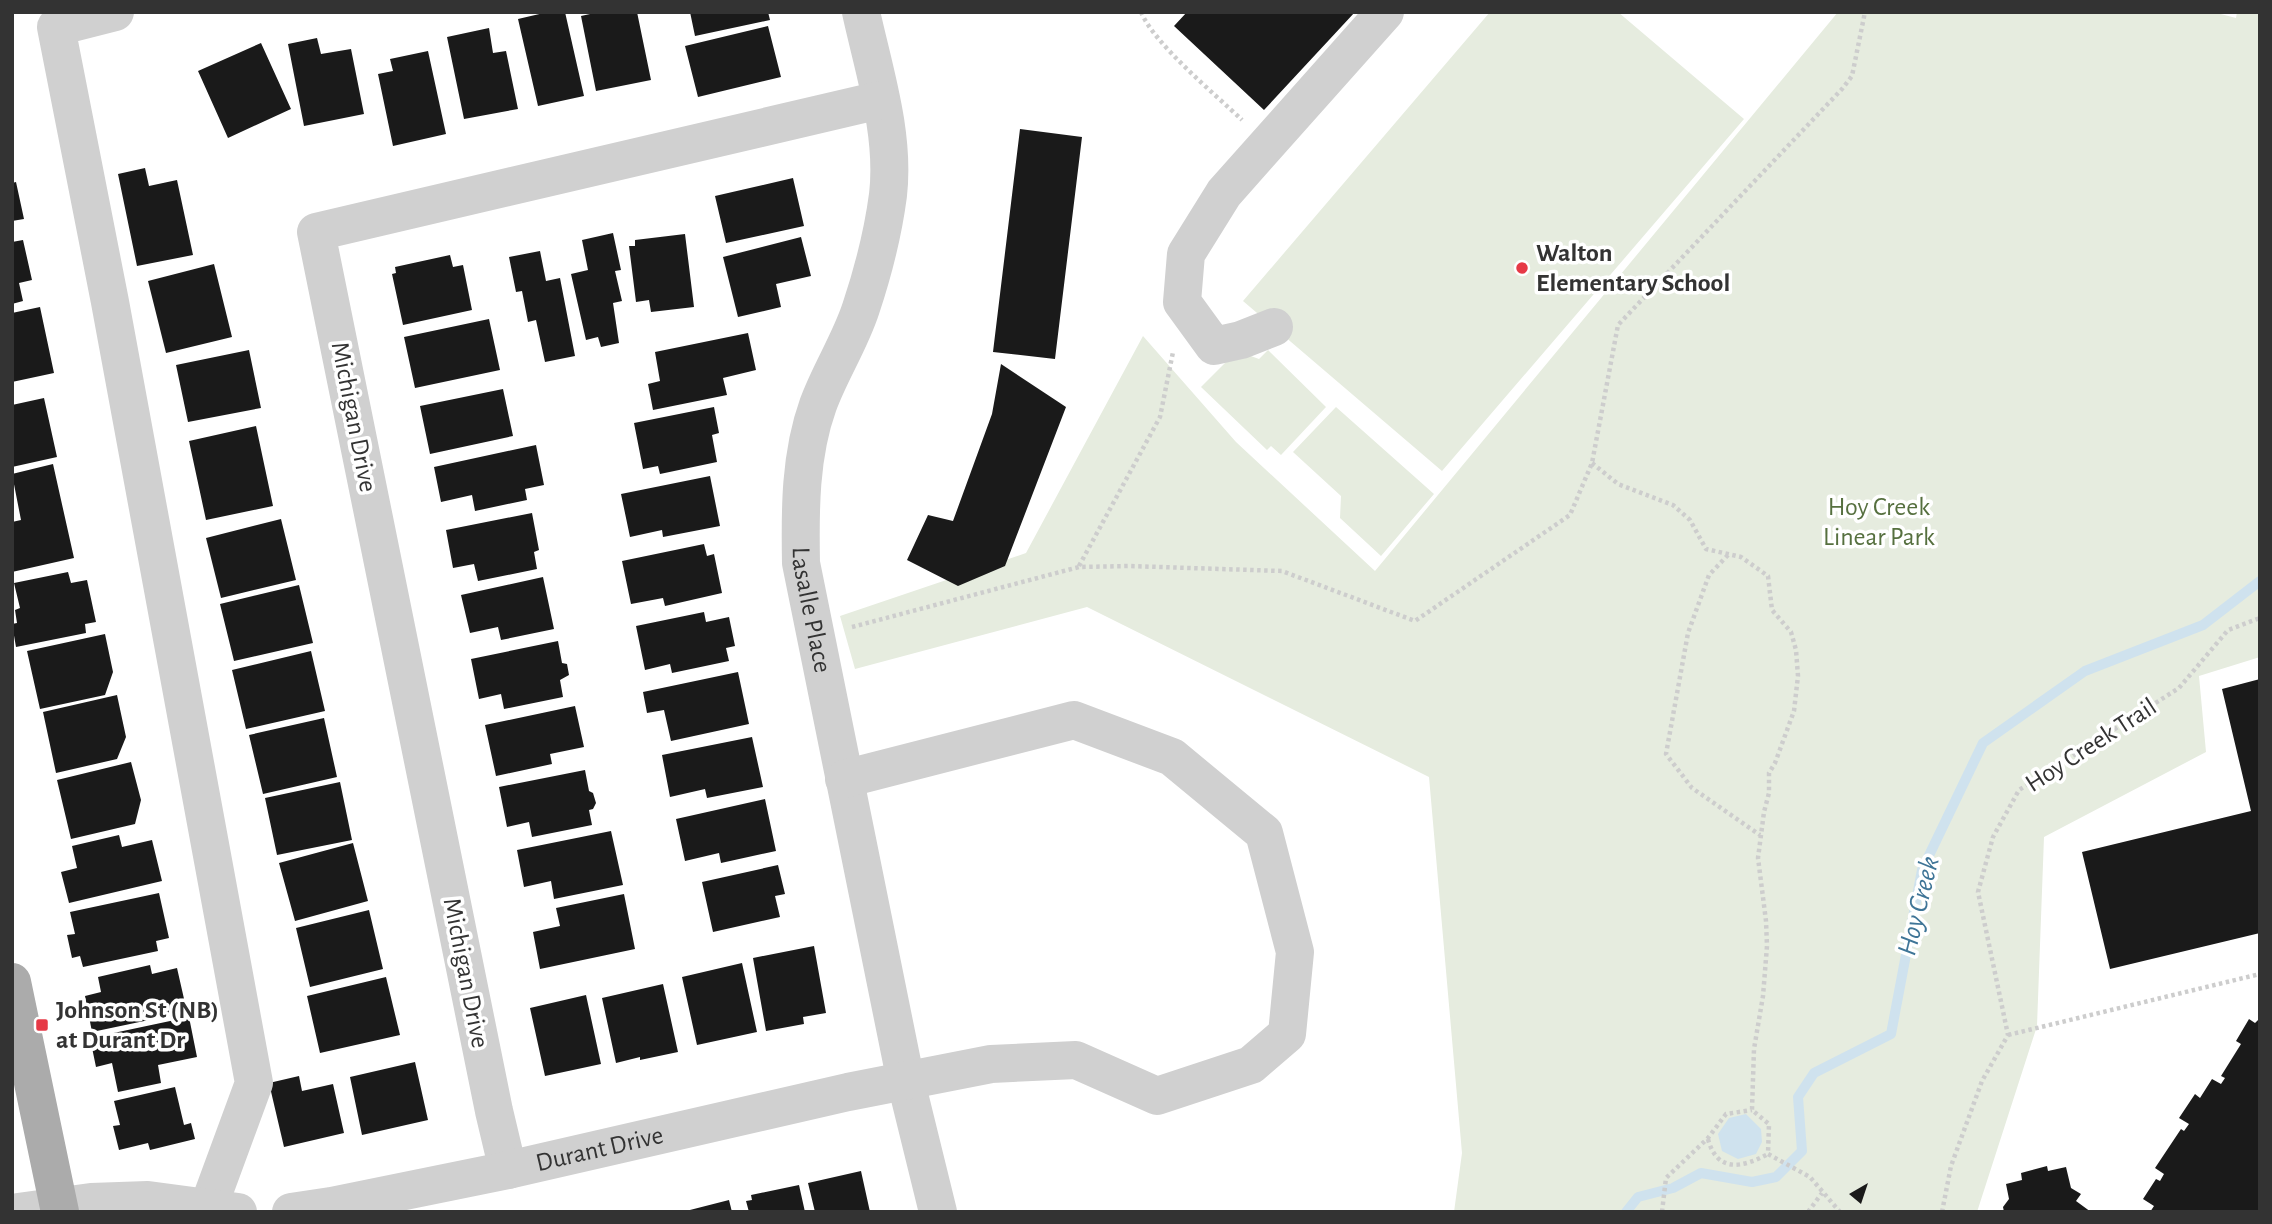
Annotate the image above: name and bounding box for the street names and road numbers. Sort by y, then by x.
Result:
street label: Michigan Drive [327,340,381,494]
street label: Lasalle Place [787,547,836,675]
street label: Hoy Creek Trail [2021,693,2161,797]
street label: Michigan Drive [439,896,493,1050]
street label: Durant Drive [533,1122,666,1176]

